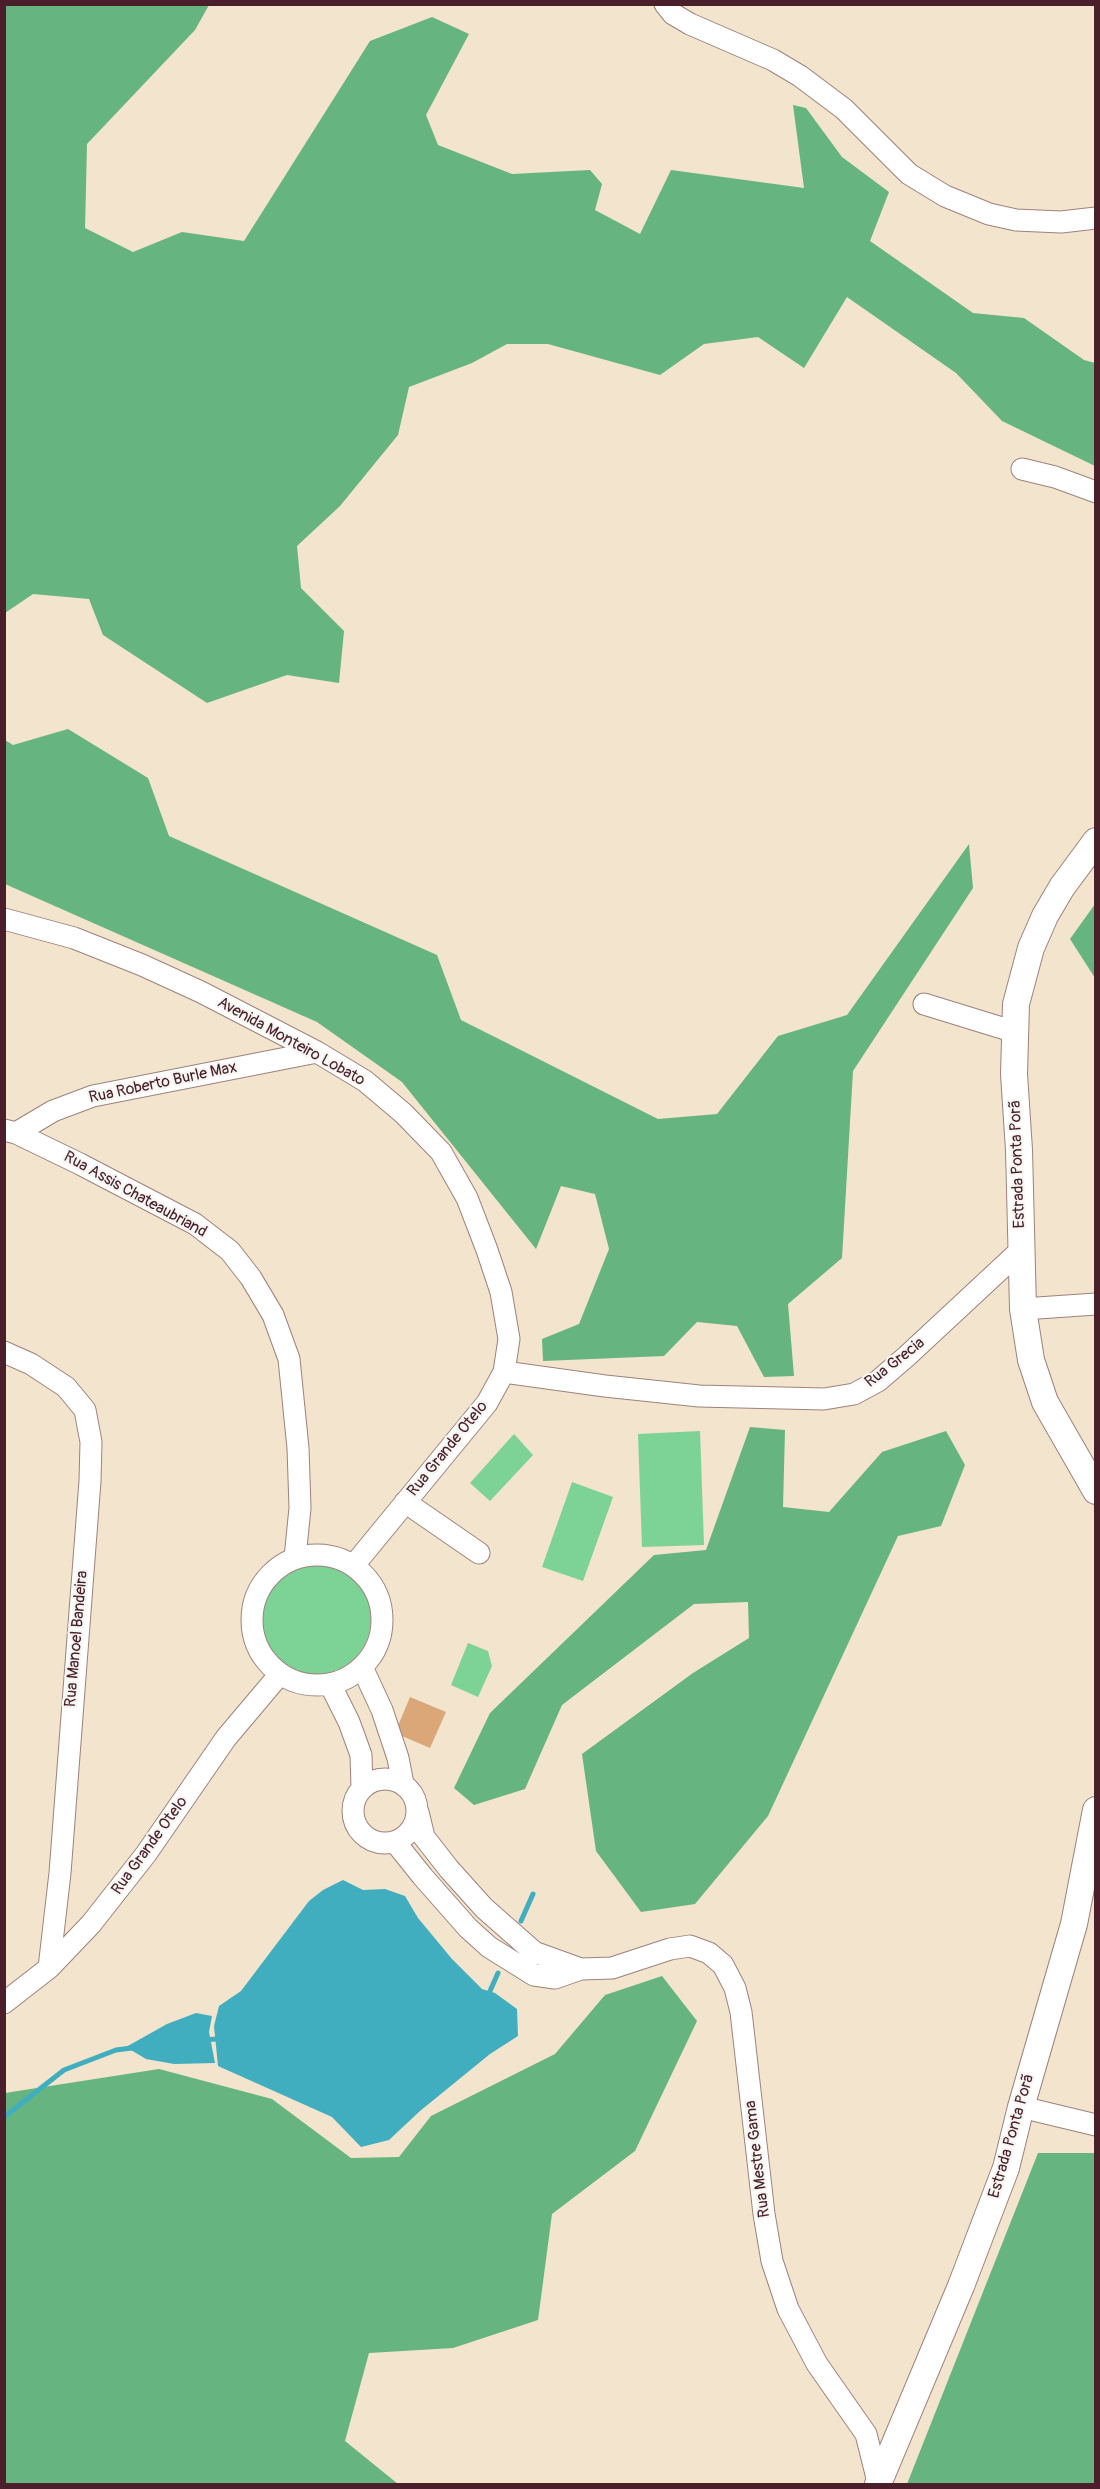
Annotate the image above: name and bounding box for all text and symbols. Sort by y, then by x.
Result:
street label: Avenida Monteiro Lobato [214,993,368,1091]
street label: Rua Roberto Burle Max [87,1058,239,1108]
street label: Estrada Ponta Porã [1006,1099,1030,1229]
street label: Rua Assis Chateaubriand [60,1148,210,1242]
street label: Rua Grecia [861,1334,929,1392]
street label: Rua Grande Otelo [404,1398,492,1500]
street label: Rua Manoel Bandeira [61,1570,93,1708]
street label: Rua Grande Otelo [108,1793,192,1899]
street label: Estrada Ponta Porã [985,2071,1039,2201]
street label: Rua Mestre Gama [741,2099,775,2219]

